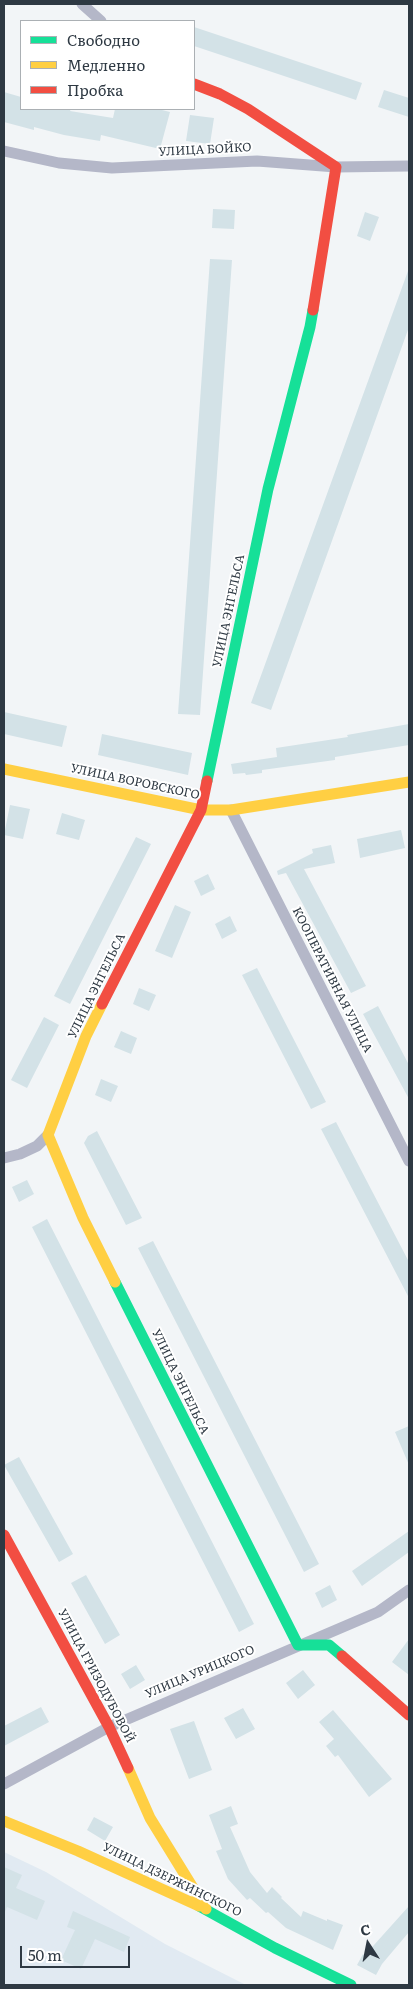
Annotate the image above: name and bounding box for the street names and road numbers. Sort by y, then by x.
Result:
street label: УЛИЦА БОЙКО [158,140,252,160]
street label: УЛИЦА ЭНГЕЛЬСА [210,553,248,669]
street label: УЛИЦА ВОРОВСКОГО [69,761,201,803]
street label: КООПЕРАТИВНАЯ УЛИЦА [289,905,375,1055]
street label: УЛИЦА ЭНГЕЛЬСА [65,931,129,1041]
street label: УЛИЦА ЭНГЕЛЬСА [148,1327,212,1437]
street label: УЛИЦА ГРИЗОДУБОВОЙ [55,1607,137,1745]
street label: УЛИЦА УРИЦКОГО [143,1642,257,1702]
street label: УЛИЦА ДЗЕРЖИНСКОГО [100,1840,244,1920]

